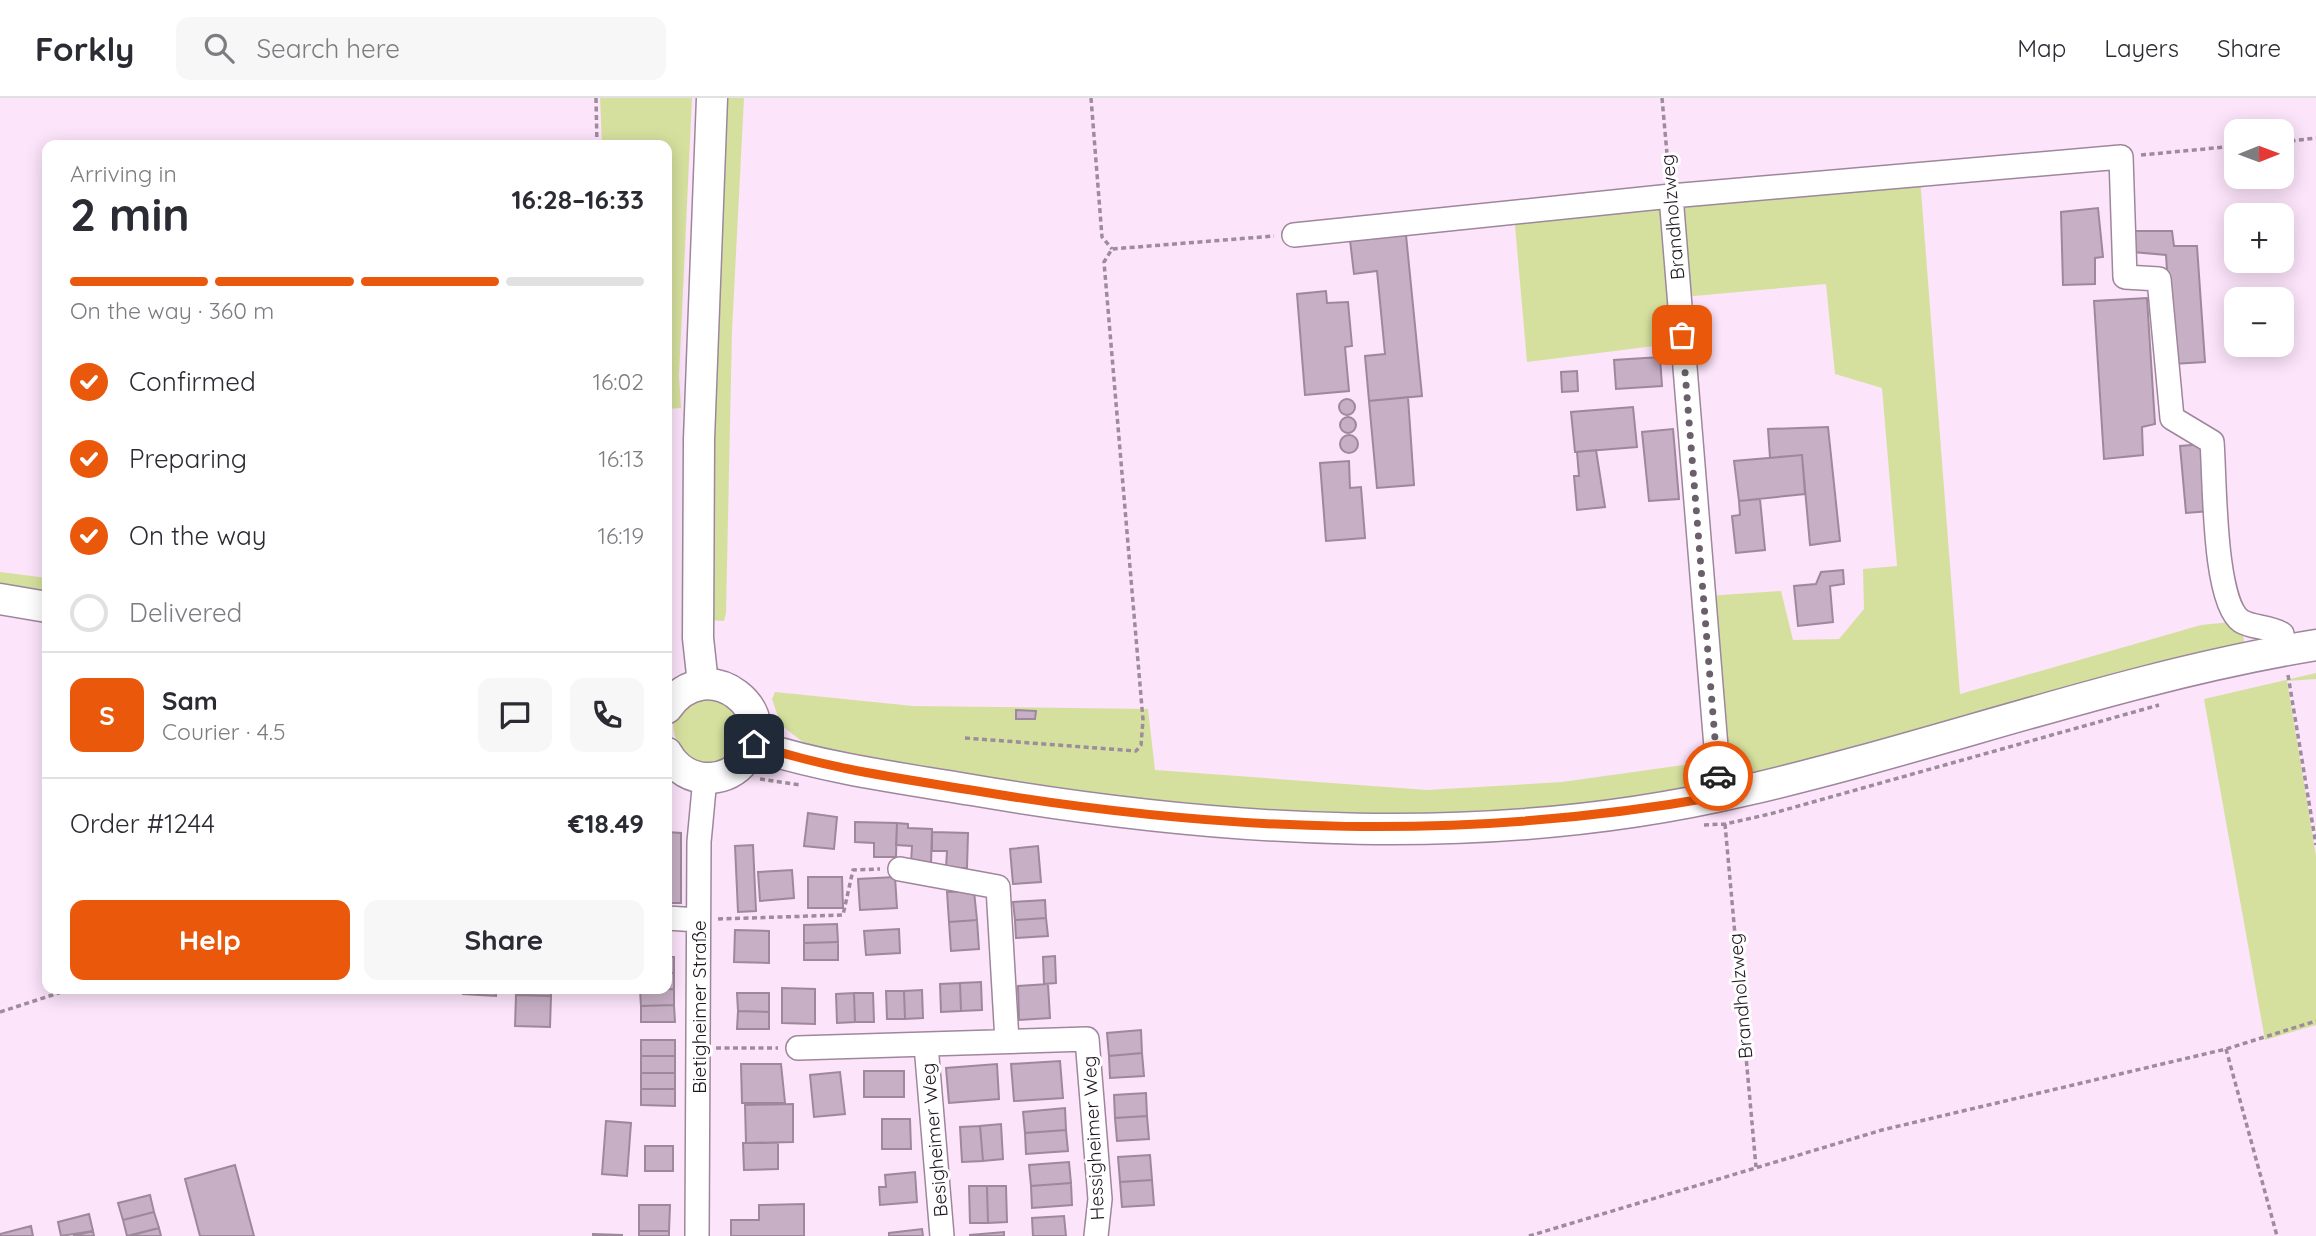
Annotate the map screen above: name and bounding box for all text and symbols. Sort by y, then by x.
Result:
search box [176,17,666,80]
text: Forkly [35,28,134,69]
icon: search [200,29,238,67]
text: Search here [256,32,400,65]
text: Map [2017,33,2066,63]
text: Layers [2104,33,2179,63]
text: Share [2217,33,2281,63]
north arrow [2224,119,2294,189]
map controls [2224,119,2294,357]
street label: Brandholzweg [1655,153,1689,281]
text: Arriving in [70,159,177,188]
text: 16:28–16:33 [511,183,644,216]
text: 2 min [70,185,190,243]
button: + [2224,203,2294,273]
button: − [2224,287,2294,357]
text: On the way · 360 m [70,296,274,325]
pin [1652,305,1712,365]
icon: bag [1663,316,1701,354]
icon: check [70,363,108,401]
text: Confirmed [129,365,256,398]
text: 16:02 [592,367,644,396]
icon: check [70,440,108,478]
text: Preparing [129,442,247,475]
text: 16:13 [598,444,644,473]
icon: check [70,517,108,555]
text: On the way [129,519,267,552]
text: 16:19 [597,521,644,550]
text: Delivered [129,596,242,629]
button: chat [478,678,552,752]
button: phone [570,678,644,752]
text: Sam [162,684,218,717]
text: S [99,699,115,732]
pin [724,714,784,774]
text: Courier · 4.5 [162,717,286,746]
icon: home [735,725,773,763]
courier [1683,741,1753,811]
icon: car [1699,757,1737,795]
text: Order #1244 [70,807,215,840]
text: €18.49 [568,807,644,840]
button: Help [70,900,350,980]
button: Share [364,900,644,980]
street label: Bietigheimer Straße [687,920,711,1094]
street label: Brandholzweg [1723,932,1757,1060]
street label: Hessigheimer Weg [1077,1055,1109,1221]
street label: Besigheimer Weg [915,1062,953,1218]

